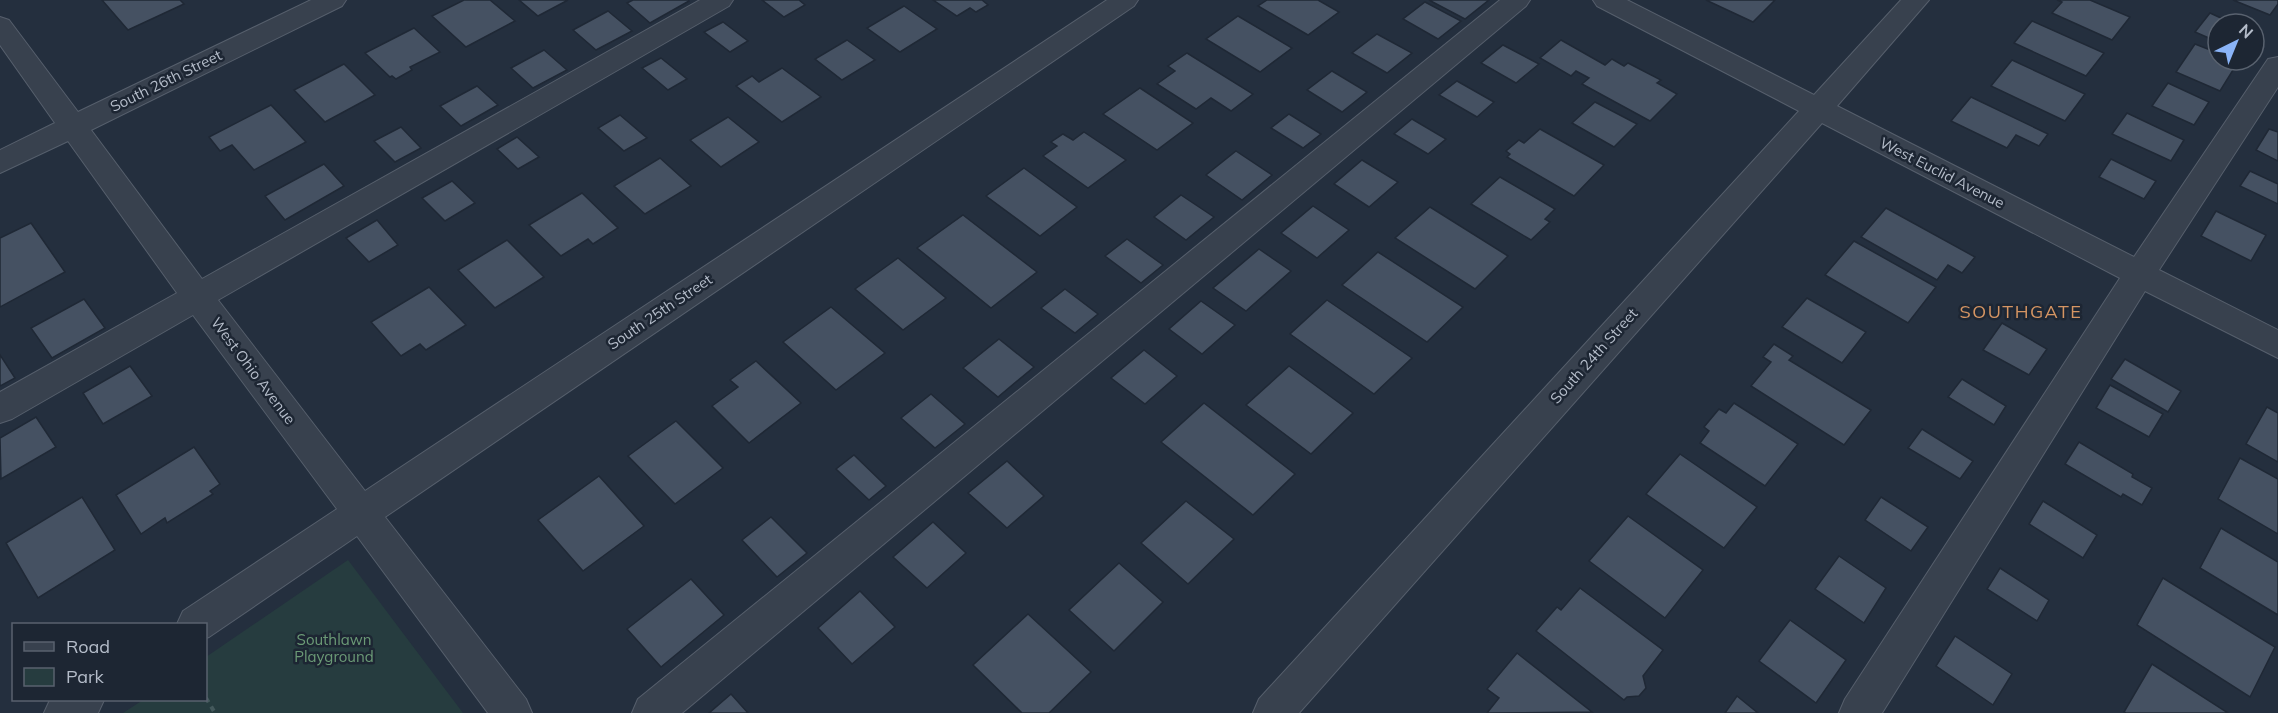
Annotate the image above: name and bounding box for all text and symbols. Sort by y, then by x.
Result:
north arrow [2206,12,2266,72]
text: N [2235,20,2257,42]
street label: South 26th Street [107,45,225,116]
street label: West Euclid Avenue [1877,133,2008,212]
street label: South 25th Street [604,270,716,354]
district label: SOUTHGATE [1960,300,2082,323]
street label: South 24th Street [1546,304,1641,407]
street label: West Ohio Avenue [207,313,300,428]
legend [12,623,207,701]
park label: Southlawn Playground [294,630,374,666]
text: Road [66,635,110,658]
text: Park [66,665,105,688]

